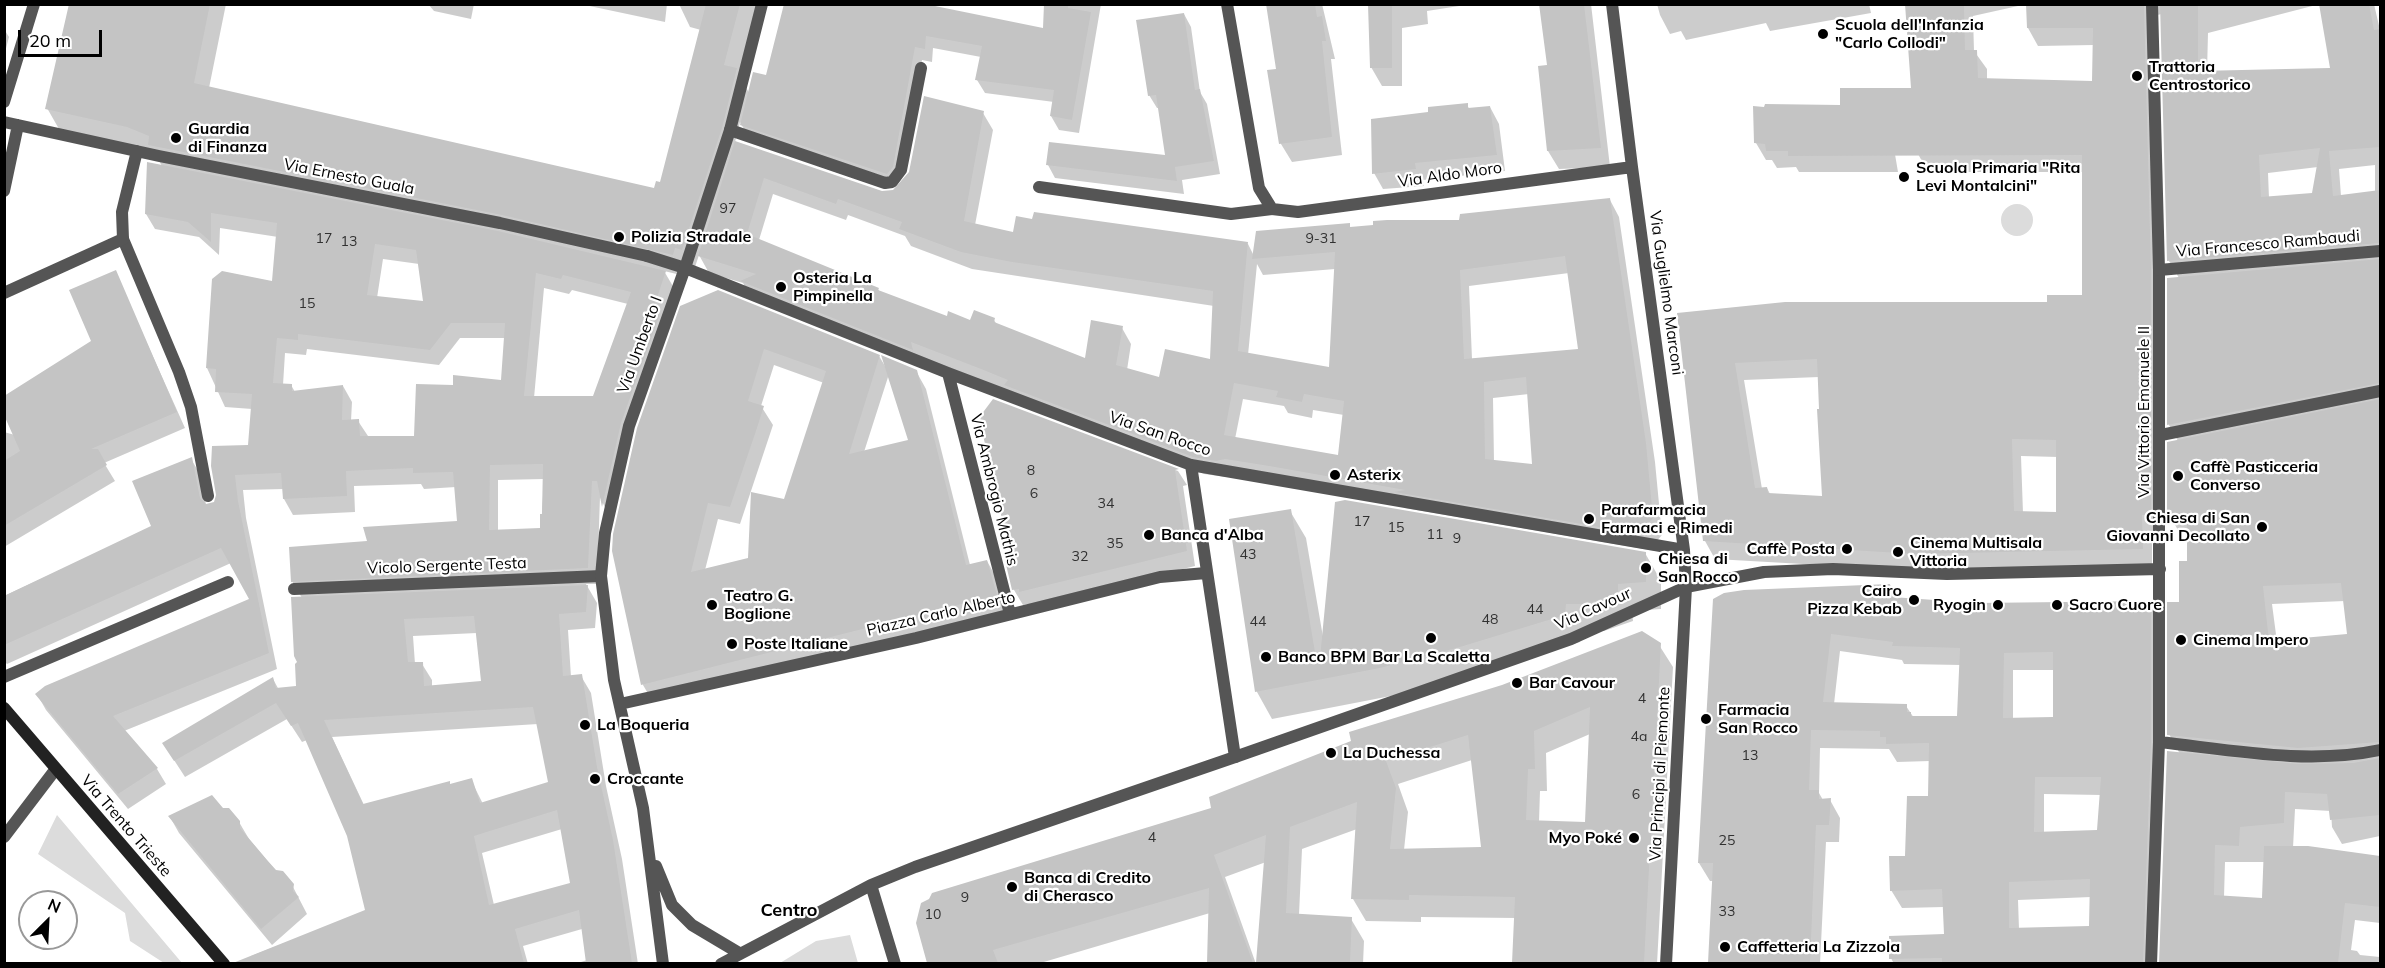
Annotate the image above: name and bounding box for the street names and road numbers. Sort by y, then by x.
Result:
street label: Via Ernesto Guala [282,155,416,199]
street label: Via Aldo Moro [1397,158,1503,192]
street label: Via Guglielmo Marconi [1645,210,1687,376]
street label: Via Francesco Rambaudi [2175,226,2361,262]
street label: Via Umberto I [614,294,666,396]
street label: Via Vittorio Emanuele II [2134,326,2154,498]
street label: Via San Rocco [1107,408,1213,460]
street label: Via Ambrogio Mathis [966,412,1022,568]
street label: Vicolo Sergente Testa [367,554,527,578]
street label: Via Cavour [1552,584,1634,634]
street label: Piazza Carlo Alberto [865,588,1017,640]
street label: Via Principi di Piemonte [1646,686,1674,862]
street label: Via Trento Trieste [77,771,175,881]

